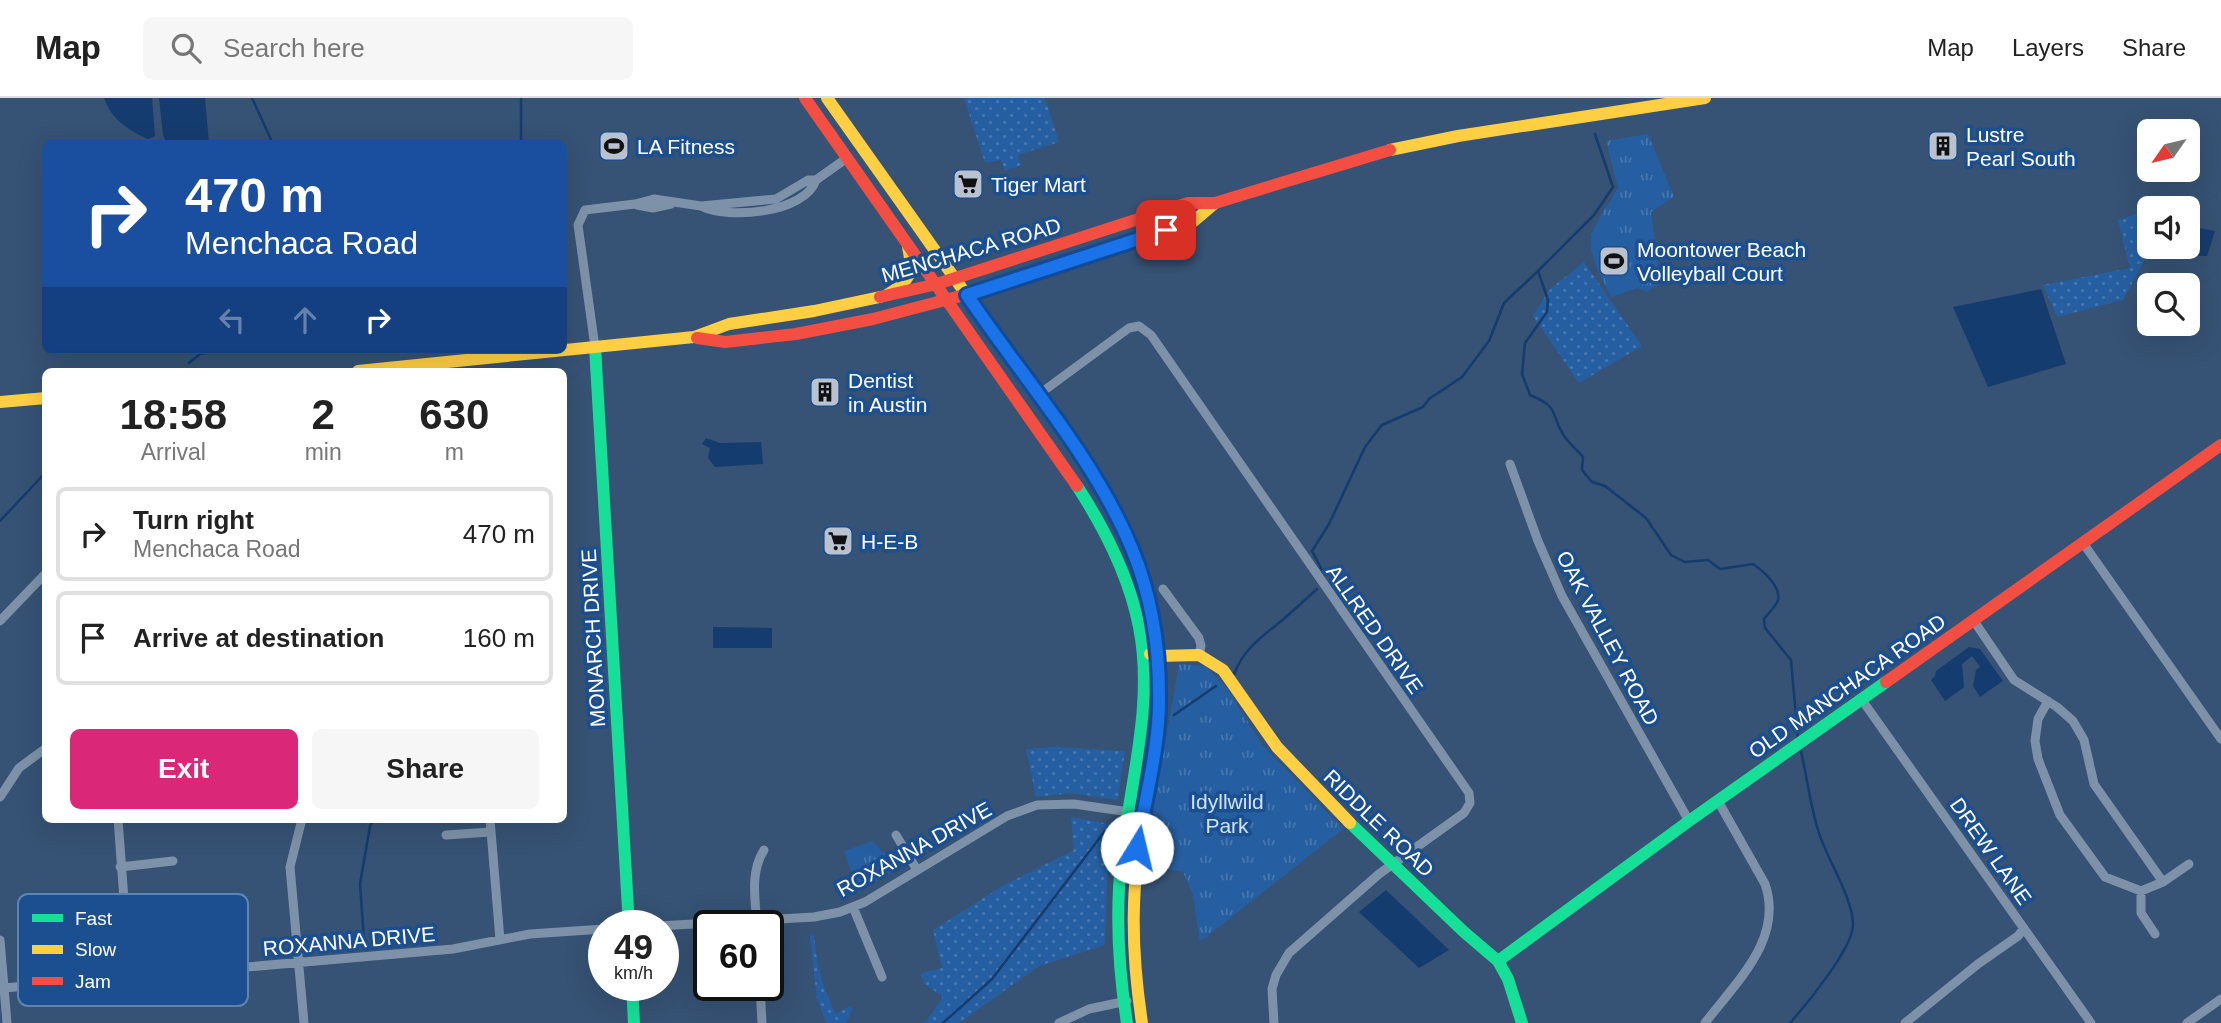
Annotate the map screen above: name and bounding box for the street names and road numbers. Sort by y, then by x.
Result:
street label: MENCHACA ROAD [879,213,1063,287]
street label: OAK VALLEY ROAD [1552,547,1664,729]
street label: MONARCH DRIVE [577,548,609,728]
street label: ALLRED DRIVE [1322,560,1428,698]
street label: OLD MANCHACA ROAD [1744,609,1950,763]
street label: RIDDLE ROAD [1319,765,1439,881]
street label: DREW LANE [1946,793,2036,909]
street label: ROXANNA DRIVE [833,797,995,901]
street label: ROXANNA DRIVE [262,922,436,960]

